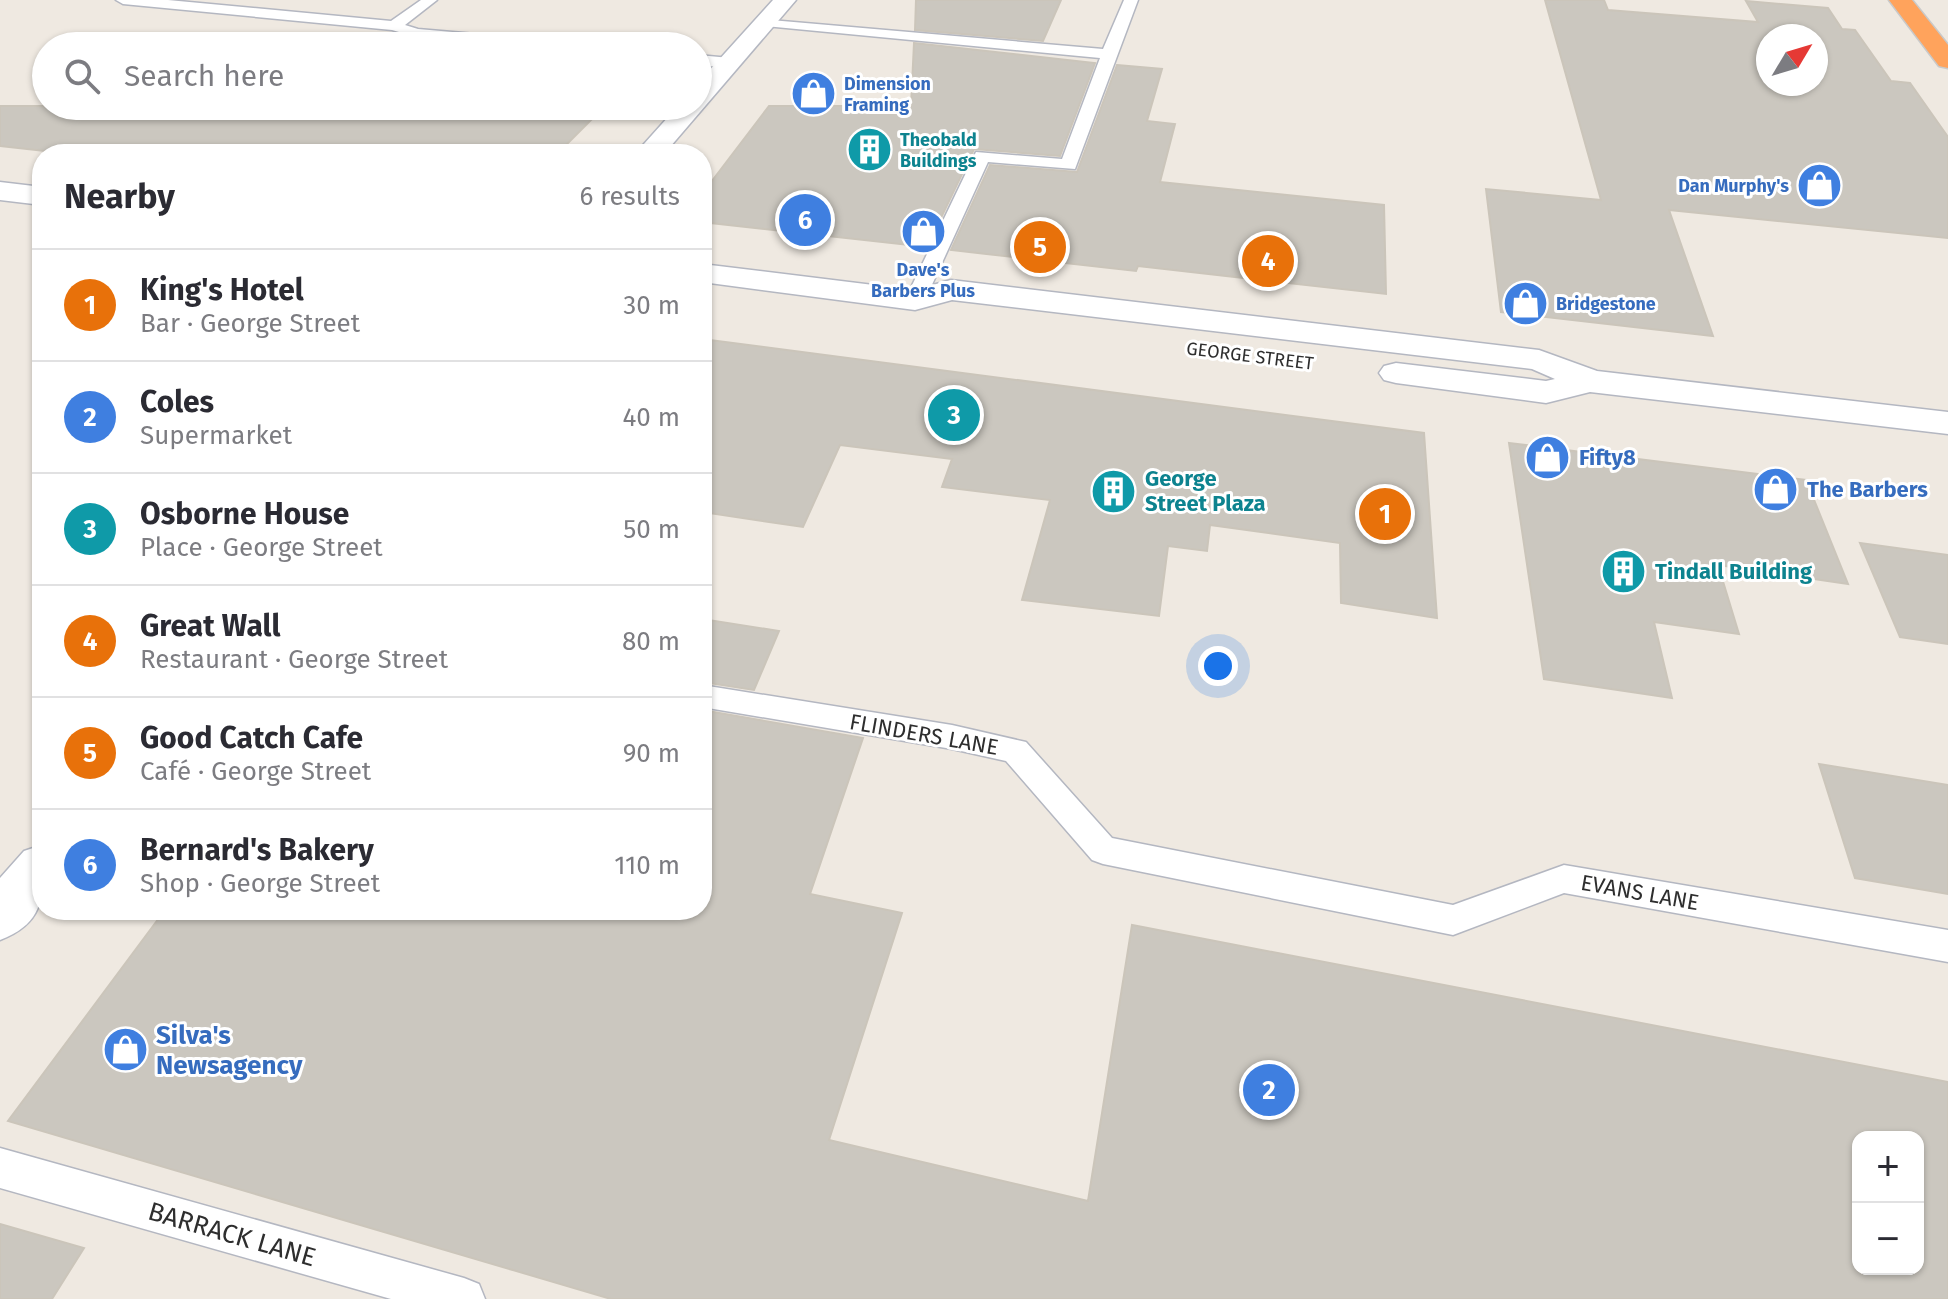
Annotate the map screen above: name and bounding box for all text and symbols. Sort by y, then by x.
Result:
north arrow [1756,24,1828,96]
search box [32,32,712,120]
icon: search [60,54,104,98]
text: Search here [124,58,284,94]
shop icon: Dimension Framing [789,70,837,118]
place label: Dimension Framing [844,73,931,116]
building icon: Theobald Buildings [845,126,893,174]
place label: Theobald Buildings [900,129,977,172]
shop icon: Dan Murphy's [1796,162,1844,210]
place label: Dan Murphy's [1678,175,1789,197]
text: Nearby [64,176,175,217]
text: 6 results [579,181,680,212]
pin: 6 [779,190,831,250]
shop icon: Dave's Barbers Plus [899,208,947,256]
pin: 5 [1014,217,1066,277]
pin: 4 [1242,231,1294,291]
place label: Dave's Barbers Plus [871,259,975,302]
text: King's Hotel [140,272,304,308]
shop icon: Bridgestone [1501,280,1549,328]
text: 1 [84,290,96,321]
text: 30 m [623,290,680,321]
place label: Bridgestone [1556,293,1656,315]
text: Bar · George Street [140,308,360,339]
street label: GEORGE STREET [1185,337,1315,375]
text: Coles [140,384,214,420]
pin: 3 [928,385,980,445]
text: 2 [83,402,97,433]
text: 40 m [622,402,680,433]
text: Supermarket [140,420,292,451]
shop icon: Fifty8 [1524,433,1572,481]
place label: Fifty8 [1579,444,1636,471]
place label: George Street Plaza [1145,465,1266,517]
shop icon: The Barbers [1752,465,1800,513]
building icon: George Street Plaza [1090,467,1138,515]
place label: The Barbers [1807,476,1928,503]
pin: 1 [1359,484,1411,544]
text: Osborne House [140,496,349,532]
text: 3 [83,514,97,545]
text: 50 m [623,514,680,545]
text: Place · George Street [140,532,383,563]
building icon: Tindall Building [1600,547,1648,595]
place label: Tindall Building [1655,558,1813,585]
text: Great Wall [140,608,280,644]
text: 4 [83,626,97,657]
text: 80 m [622,626,680,657]
text: Restaurant · George Street [140,644,448,675]
your location [1198,646,1238,686]
street label: FLINDERS LANE [847,708,1000,761]
text: Good Catch Cafe [140,720,363,756]
text: 5 [83,738,97,769]
text: 90 m [623,738,680,769]
text: Café · George Street [140,756,371,787]
text: Bernard's Bakery [140,832,374,868]
text: 6 [83,850,97,881]
text: 110 m [614,850,680,881]
text: Shop · George Street [140,868,380,899]
street label: EVANS LANE [1579,869,1701,916]
place label: Silva's Newsagency [156,1020,303,1081]
shop icon: Silva's Newsagency [101,1026,149,1074]
pin: 2 [1243,1060,1295,1120]
map controls [1852,1131,1924,1275]
button: + [1852,1131,1924,1203]
street label: BARRACK LANE [144,1196,319,1273]
button: − [1852,1203,1924,1275]

